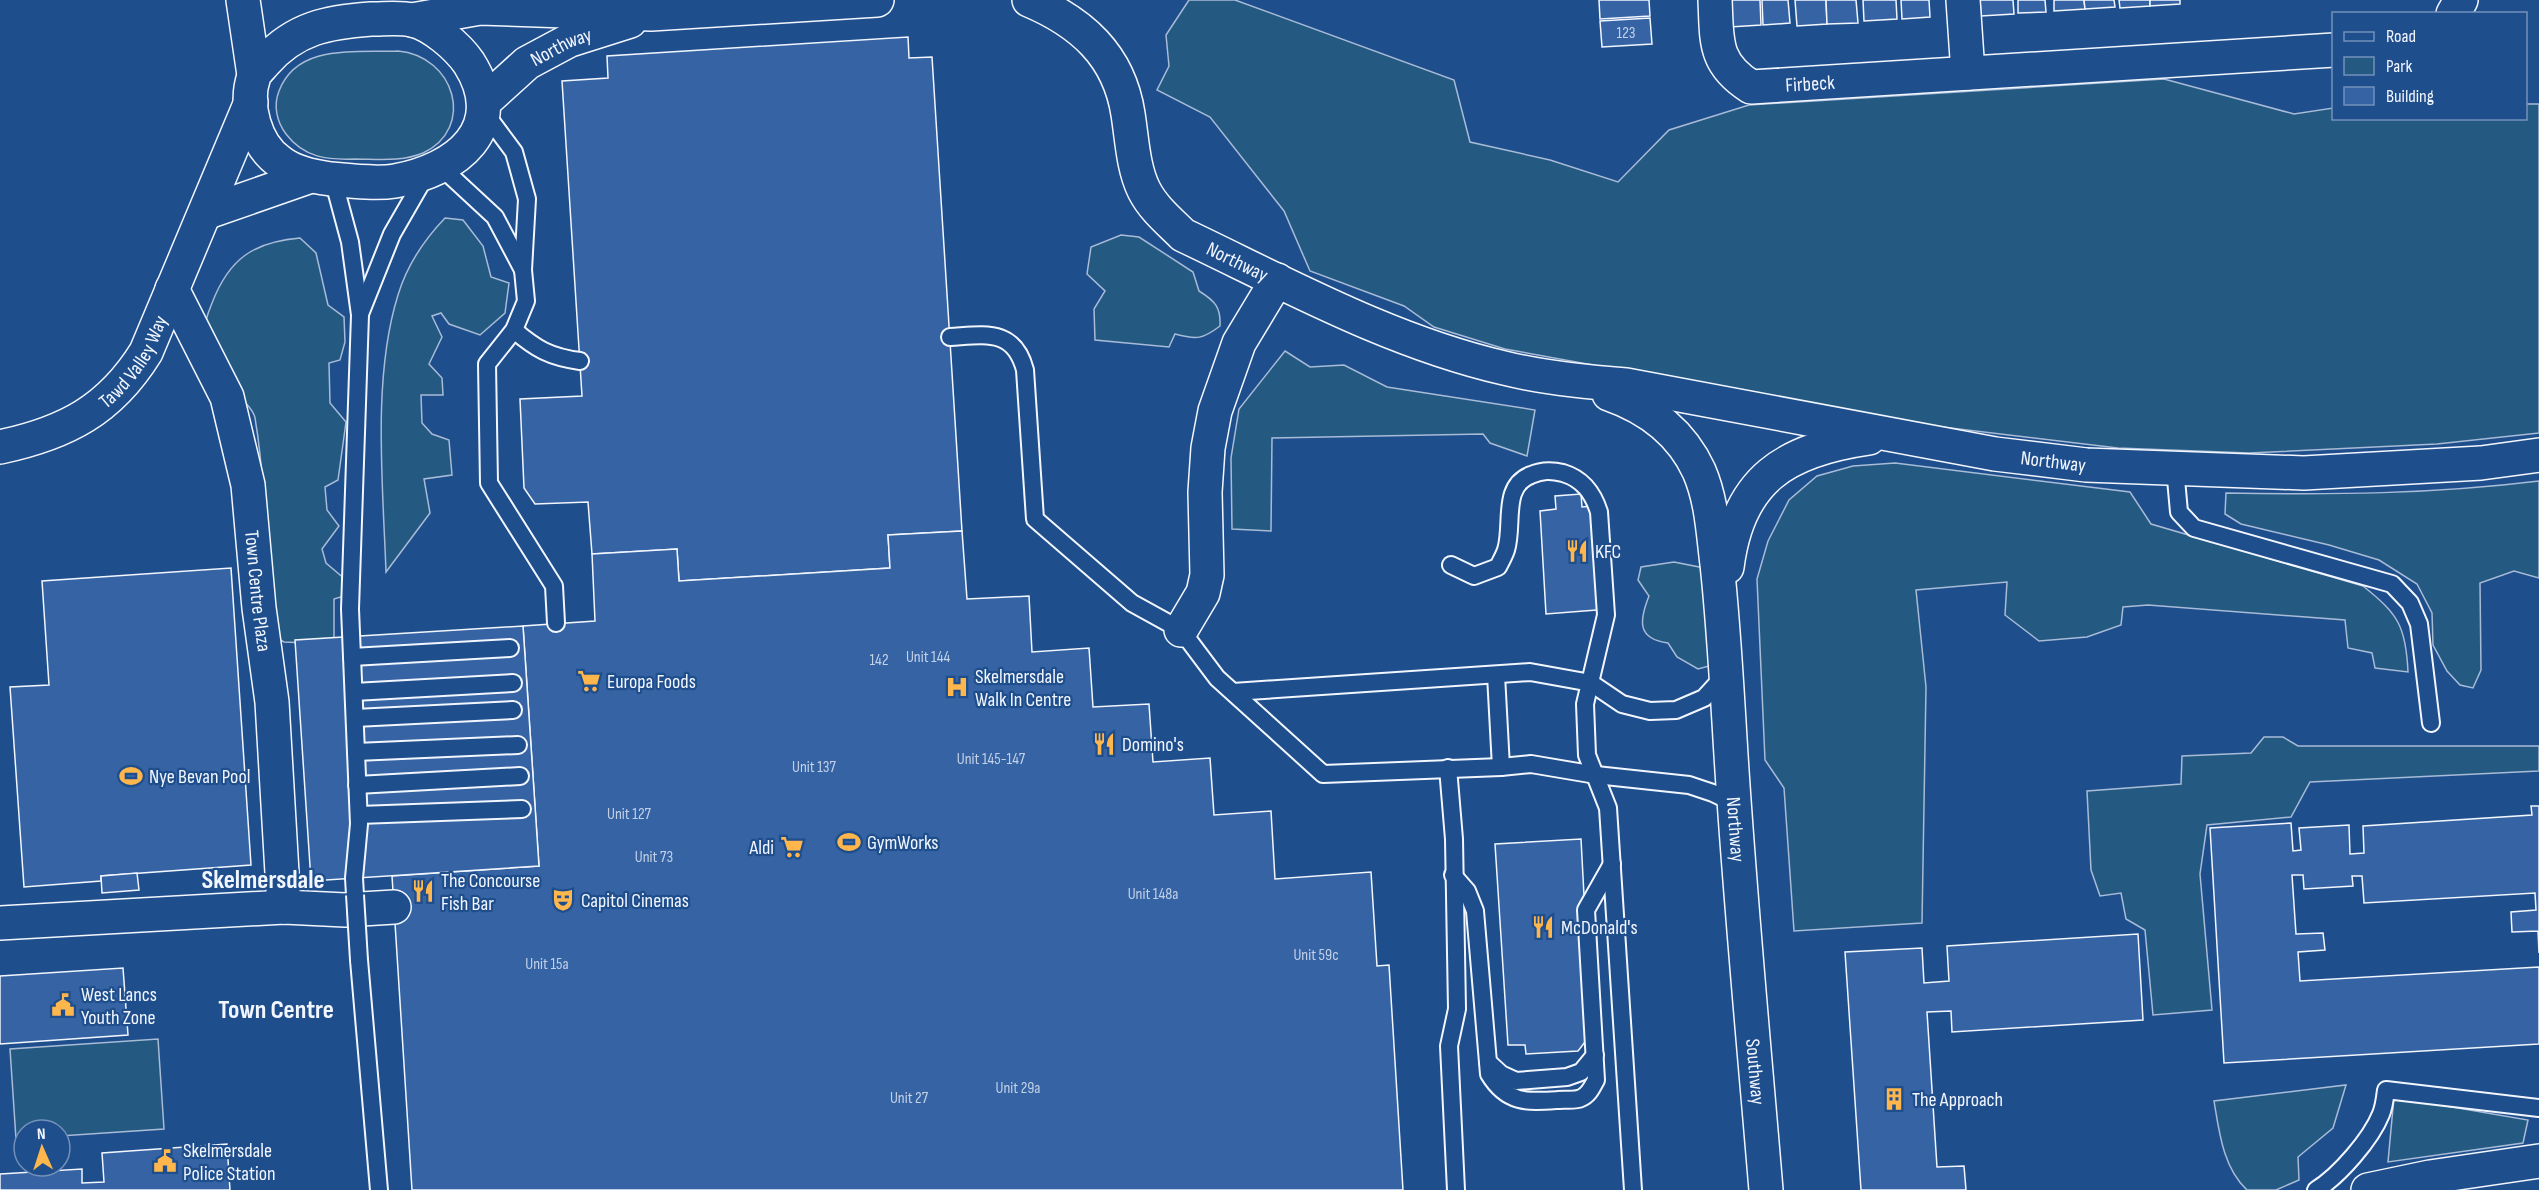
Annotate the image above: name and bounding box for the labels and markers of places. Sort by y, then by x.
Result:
restaurant icon: KFC [1564,538,1590,564]
place label: KFC [1595,540,1621,564]
place label: Skelmersdale Walk In Centre [975,665,1071,712]
supermarket icon: Europa Foods [576,668,602,694]
place label: Europa Foods [607,670,696,694]
hospital icon: Skelmersdale Walk In Centre [944,674,970,700]
restaurant icon: Domino's [1091,731,1117,757]
place label: Domino's [1122,733,1184,757]
sports icon: Nye Bevan Pool [118,763,144,789]
place label: Nye Bevan Pool [149,765,250,789]
sports icon: GymWorks [836,829,862,855]
place label: GymWorks [867,831,939,855]
supermarket icon: Aldi [779,834,805,860]
place label: Aldi [748,836,774,860]
place label: The Concourse Fish Bar [441,869,540,916]
restaurant icon: The Concourse Fish Bar [410,878,436,904]
theatre icon: Capitol Cinemas [550,887,576,913]
place label: Capitol Cinemas [581,889,689,913]
restaurant icon: McDonald's [1530,914,1556,940]
place label: McDonald's [1561,916,1638,940]
place label: West Lancs Youth Zone [81,983,157,1030]
public building icon: West Lancs Youth Zone [50,992,76,1018]
building icon: The Approach [1881,1086,1907,1112]
place label: The Approach [1912,1088,2003,1112]
place label: Skelmersdale Police Station [183,1139,276,1186]
public building icon: Skelmersdale Police Station [152,1148,178,1174]

